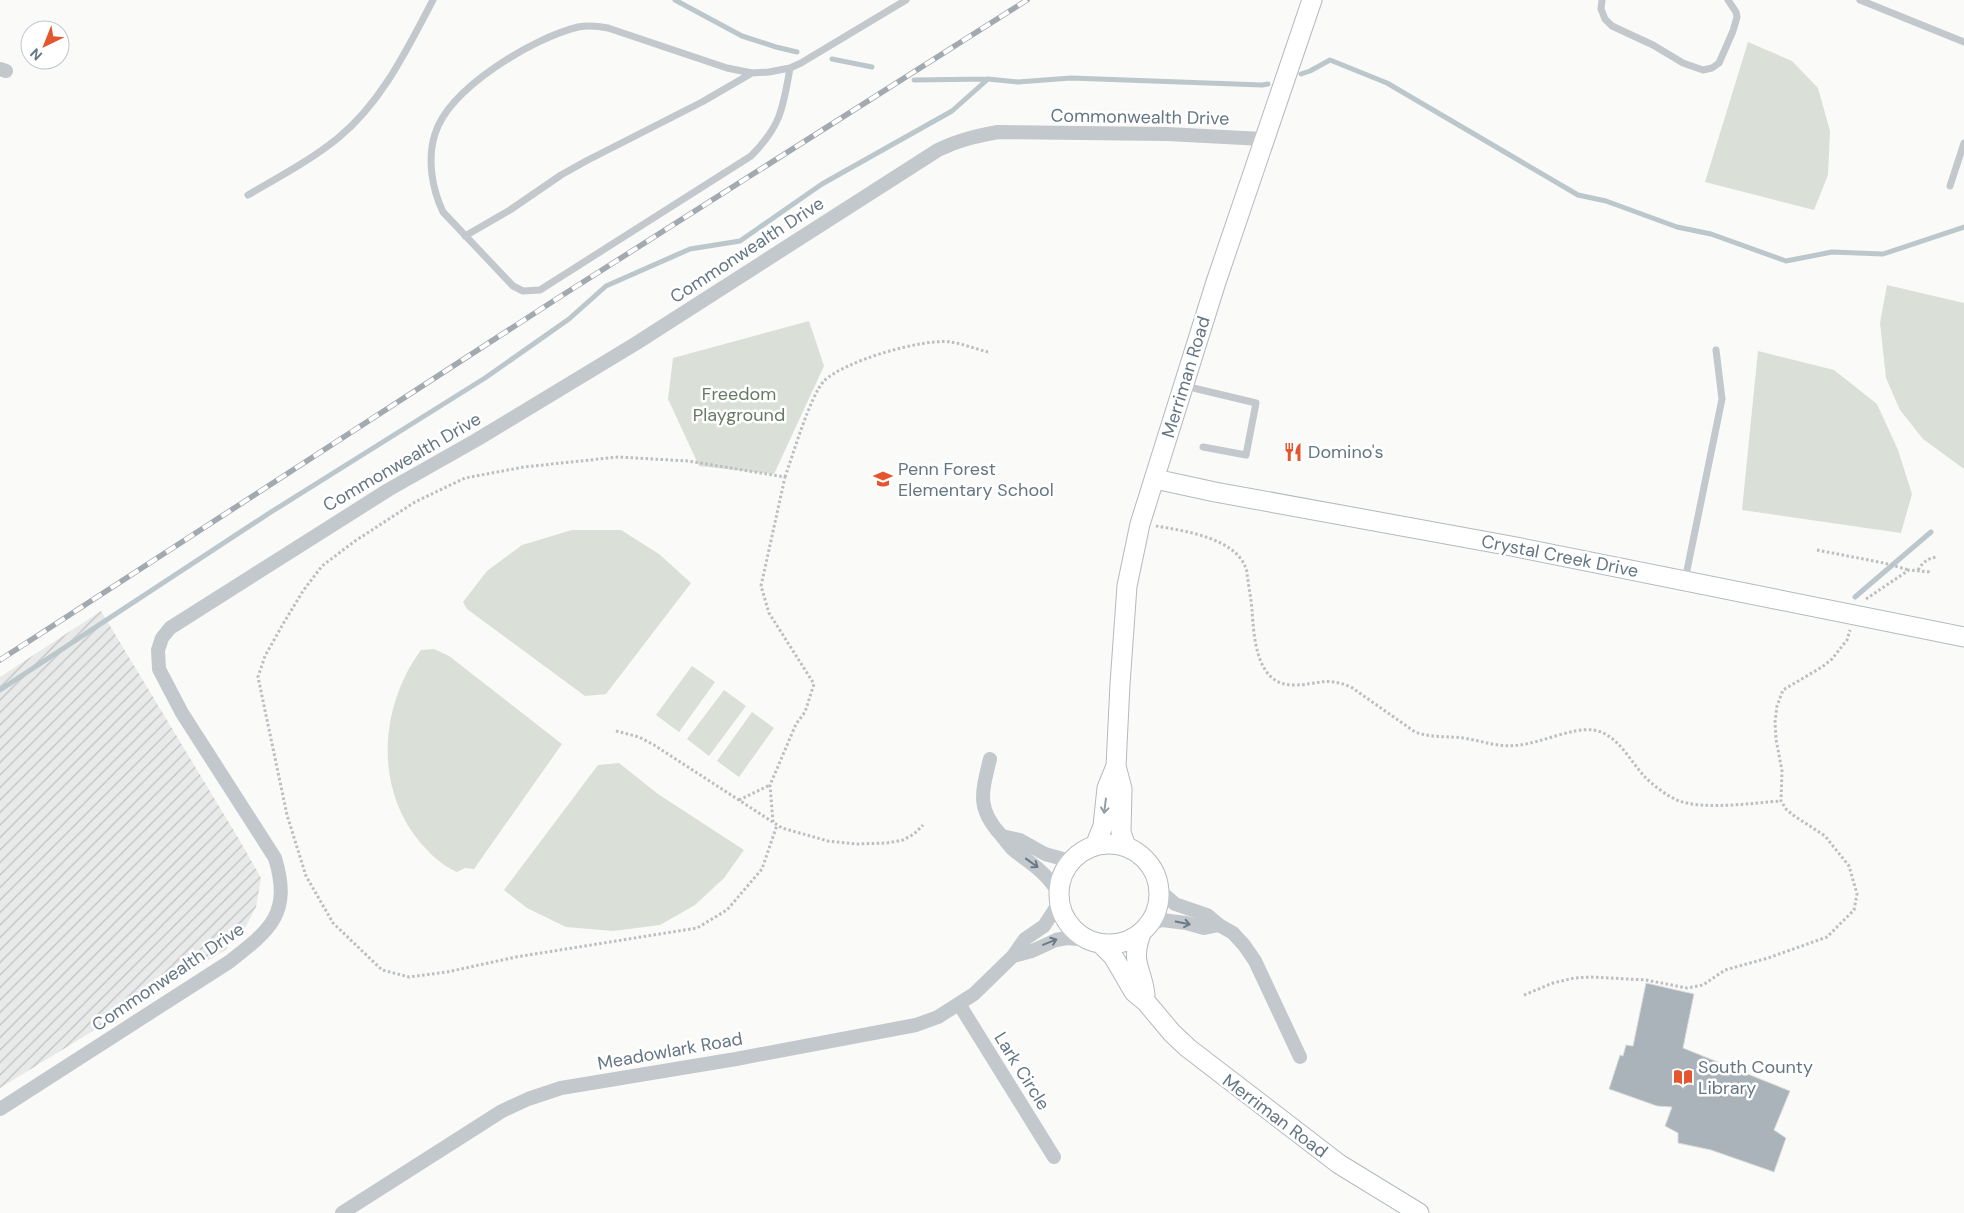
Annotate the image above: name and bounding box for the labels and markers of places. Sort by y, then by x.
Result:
place label: Domino's [1308,440,1384,464]
restaurant icon: Domino's [1282,441,1304,463]
place label: Penn Forest Elementary School [898,457,1054,502]
school or university icon: Penn Forest Elementary School [872,468,894,490]
place label: South County Library [1698,1055,1813,1100]
library icon: South County Library [1672,1066,1694,1088]

